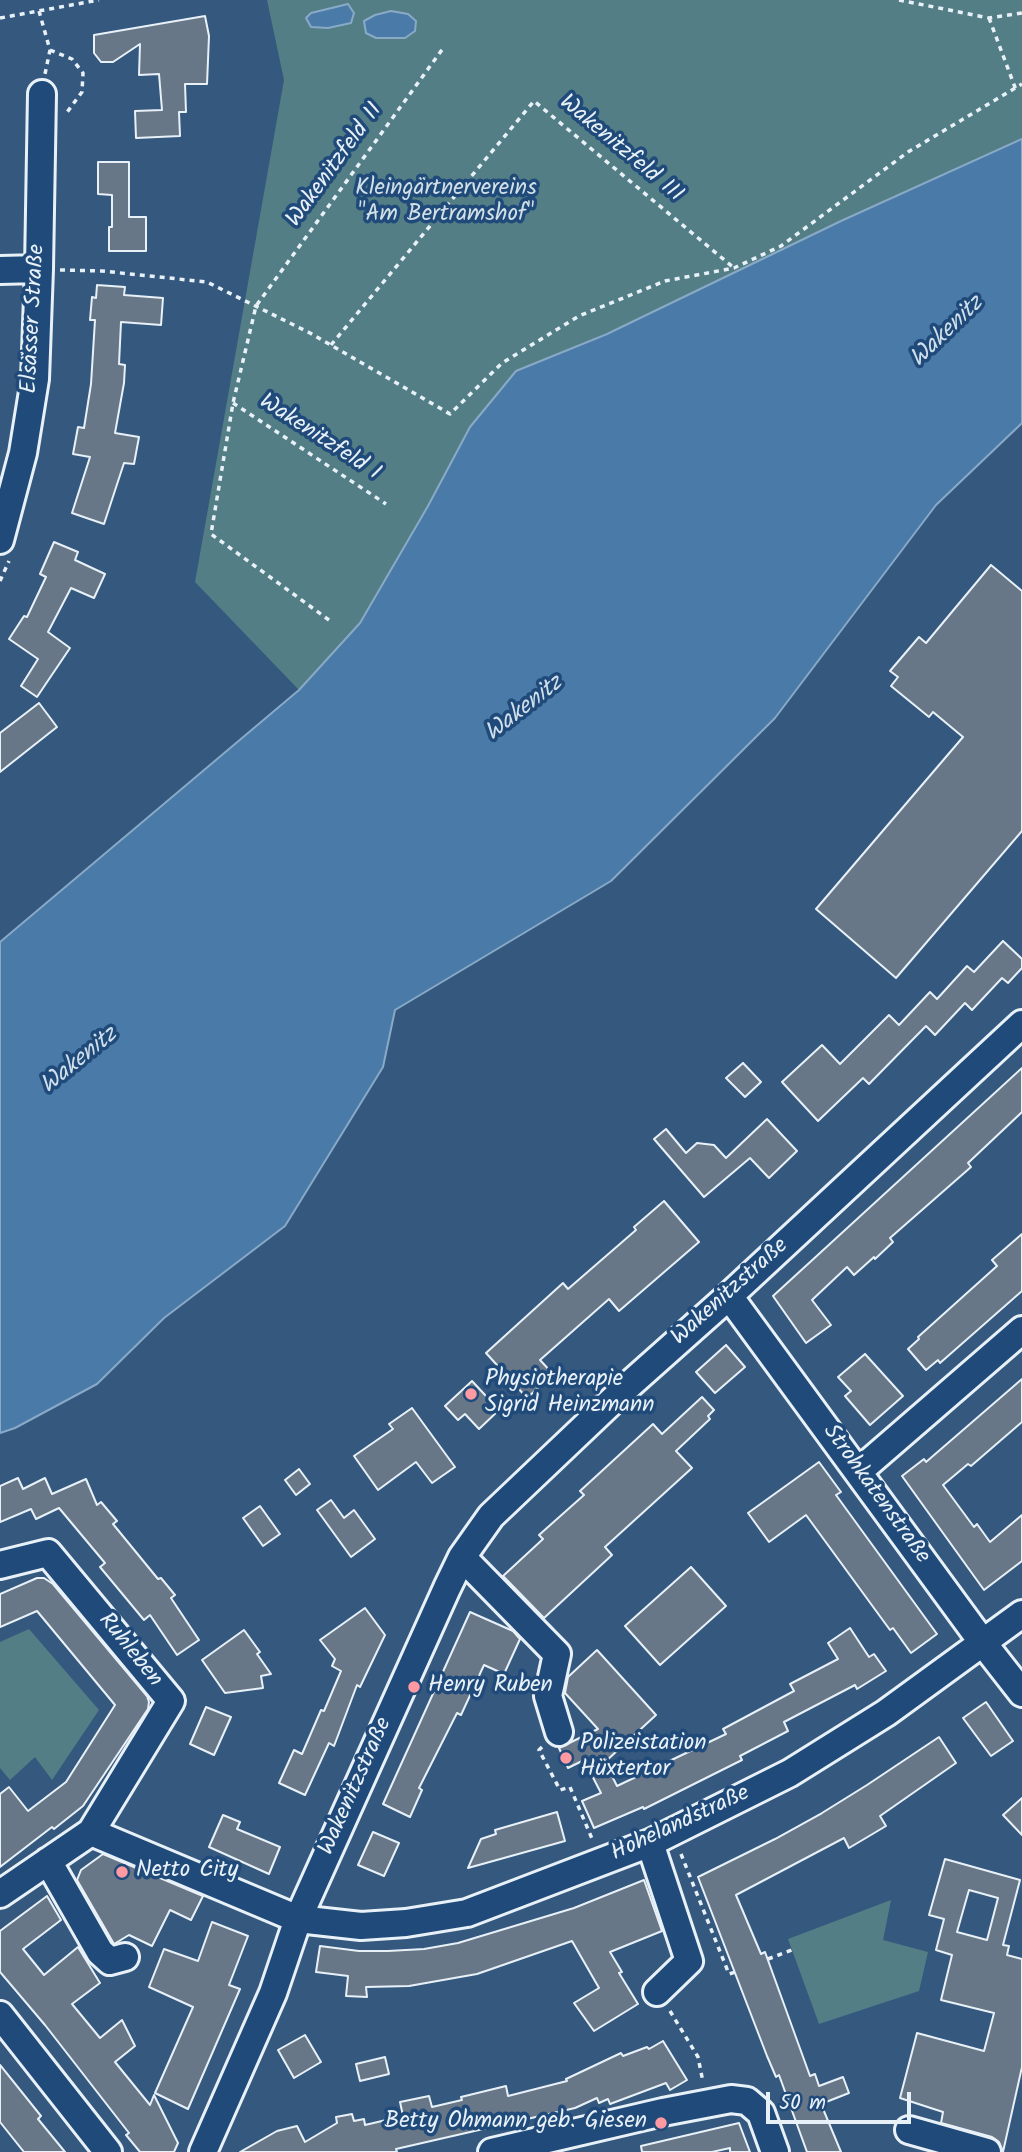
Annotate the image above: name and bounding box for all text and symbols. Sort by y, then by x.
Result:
street label: Wakenitzfeld III [552,90,688,210]
street label: Wakenitzfeld II [282,99,390,233]
park label: Kleingärtnervereins "Am Bertramshof" [355,176,537,230]
street label: Elsässer Straße [17,243,53,395]
water label: Wakenitz [905,291,991,375]
street label: Wakenitzfeld I [253,390,385,488]
water label: Wakenitz [481,671,569,749]
water label: Wakenitz [36,1022,124,1102]
street label: Wakenitzstraße [667,1233,795,1353]
place label: Physiotherapie Sigrid Heinzmann [485,1367,655,1421]
marker: Physiotherapie Sigrid Heinzmann [463,1386,479,1402]
street label: Strohkatenstraße [815,1420,935,1570]
street label: Ruhleben [91,1608,167,1694]
place label: Henry Ruben [428,1673,553,1701]
marker: Henry Ruben [406,1679,422,1695]
street label: Wakenitzstraße [314,1714,400,1860]
place label: Polizeistation Hüxtertor [580,1731,706,1785]
marker: Polizeistation Hüxtertor [558,1750,574,1766]
street label: Hohelandstraße [607,1781,755,1869]
place label: Netto City [136,1858,238,1886]
marker: Netto City [114,1864,130,1880]
scale bar [770,2078,915,2122]
text: 50 m [779,2087,826,2120]
place label: Betty Ohmann geb. Giesen [385,2109,647,2137]
marker: Betty Ohmann geb. Giesen [653,2115,669,2131]

